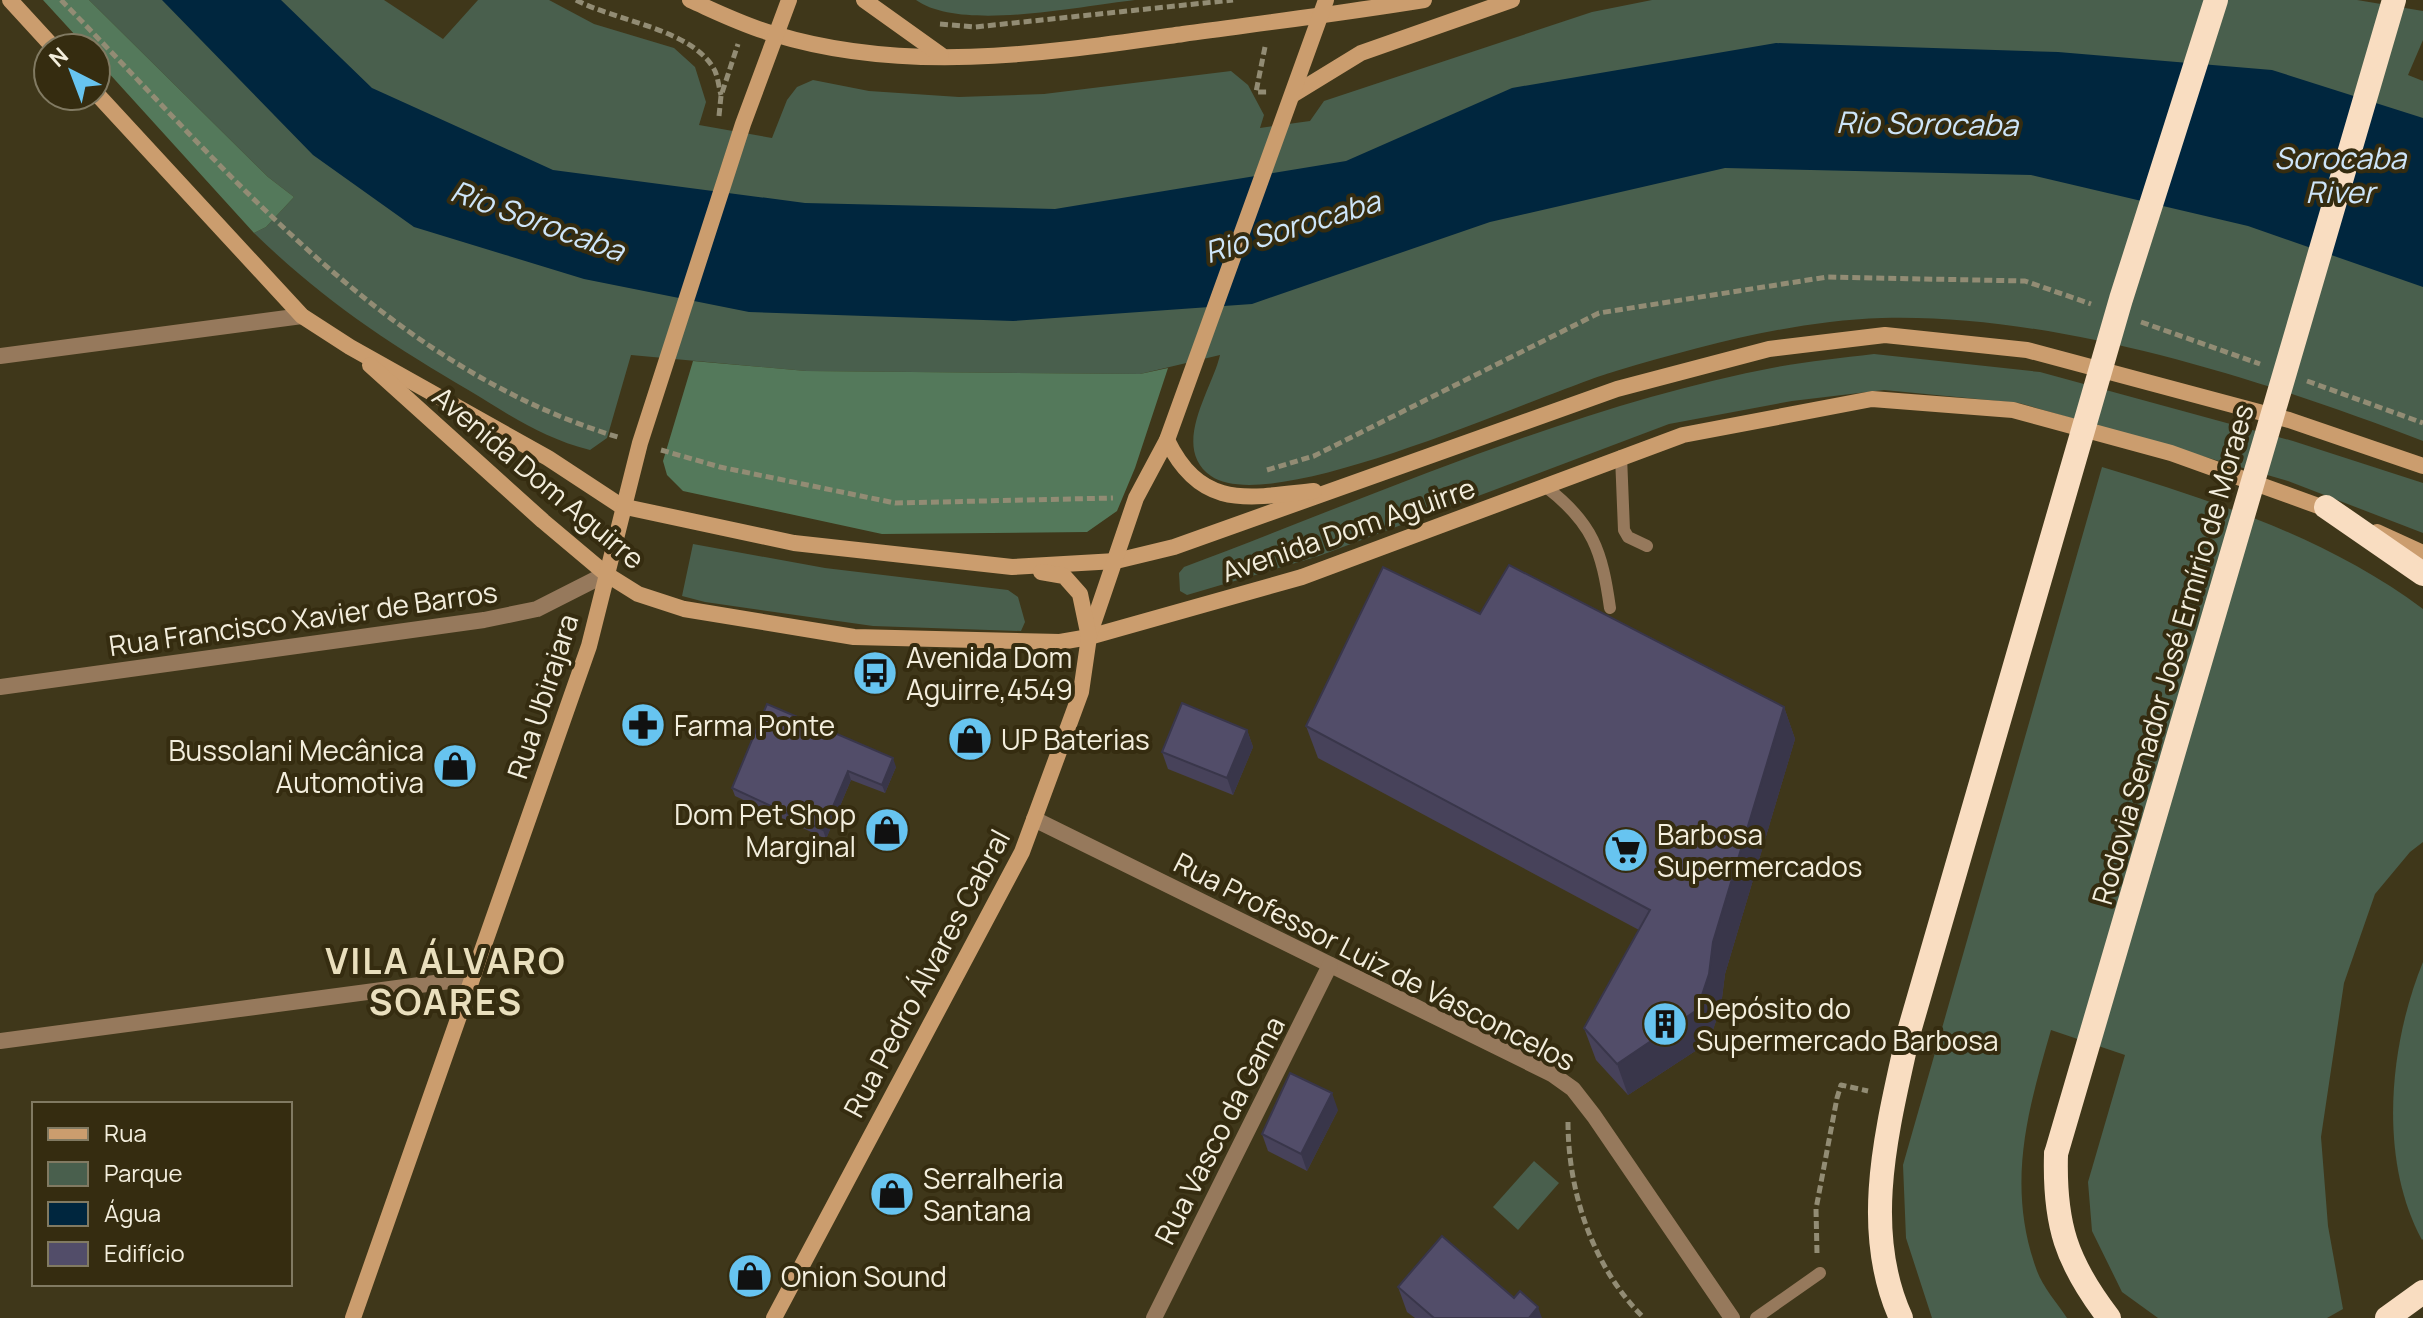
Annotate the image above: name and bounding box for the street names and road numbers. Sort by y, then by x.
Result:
street label: Avenida Dom Aguirre [425,377,653,577]
street label: Rodovia Senador José Ermírio de Moraes [2082,399,2262,909]
street label: Avenida Dom Aguirre [1216,468,1480,590]
street label: Rua Francisco Xavier de Barros [106,572,500,664]
street label: Rua Ubirajara [498,609,586,783]
street label: Rua Pedro Álvares Cabral [834,823,1018,1123]
street label: Rua Professor Luiz de Vasconcelos [1168,843,1582,1079]
street label: Rua Vasco da Gama [1145,1010,1293,1250]

